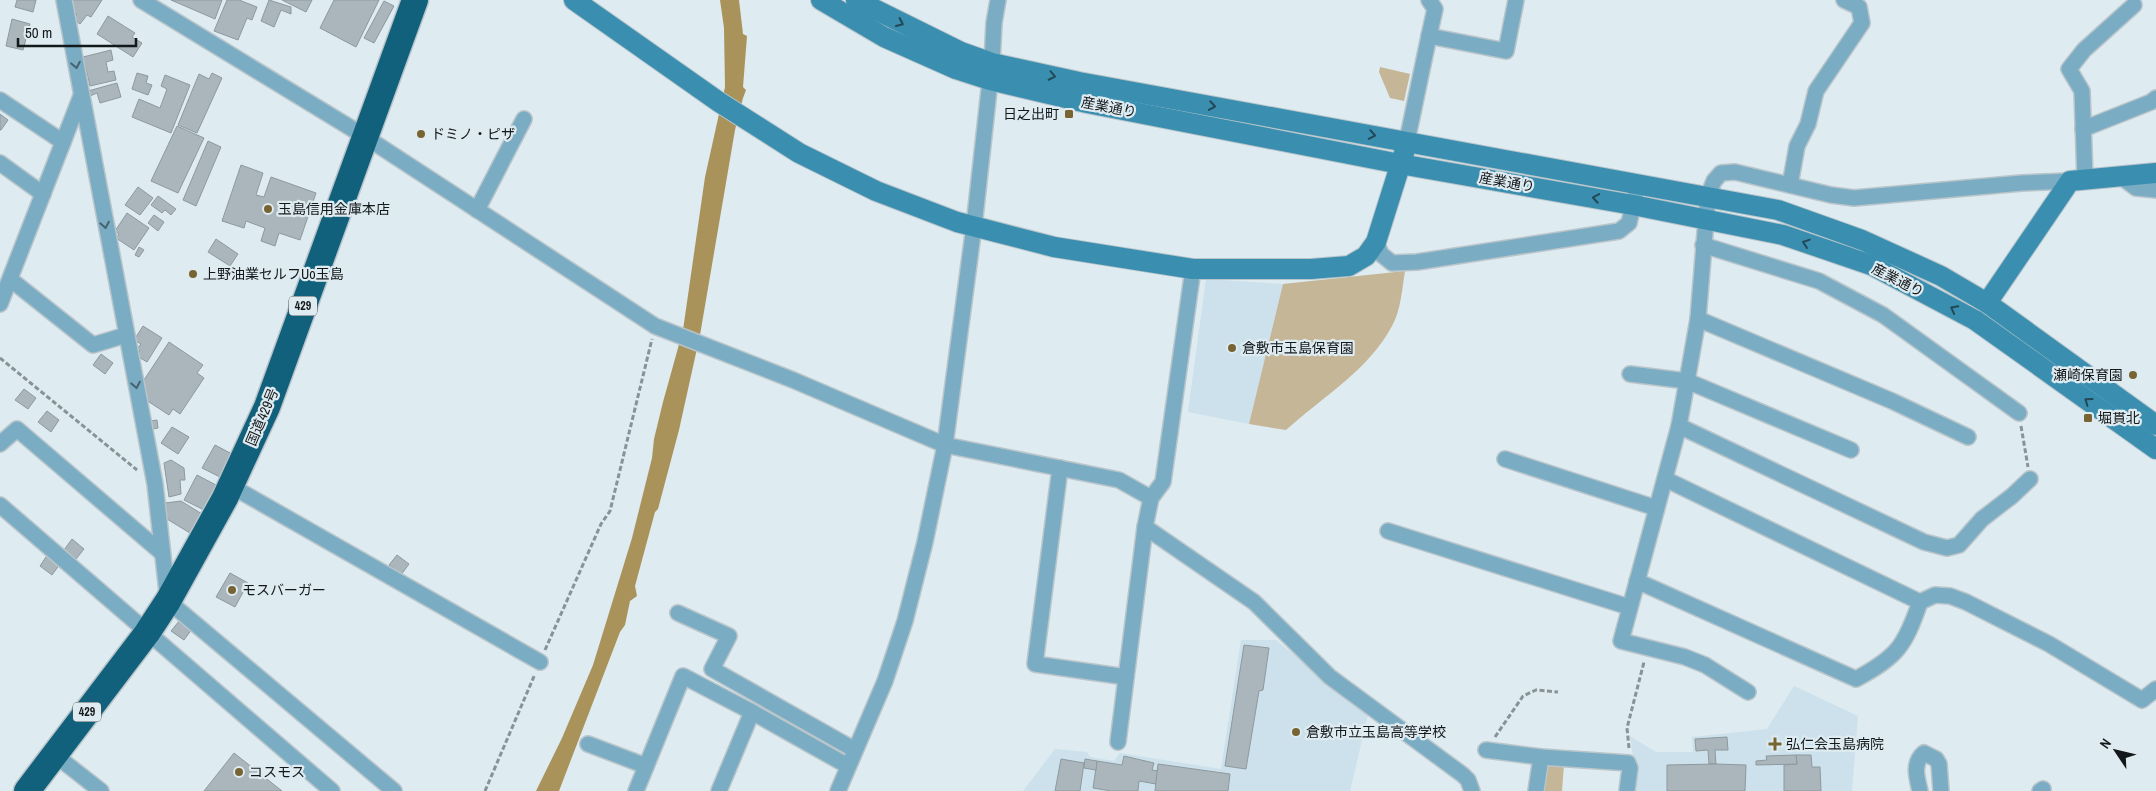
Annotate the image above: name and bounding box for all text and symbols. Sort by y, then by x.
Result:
scale bar [18,15,135,47]
one-way arrow [895,16,904,27]
text: 50 m [25,22,52,43]
one-way arrow [71,61,81,70]
one-way arrow [1048,70,1057,81]
street label: 産業通り [1080,93,1138,121]
one-way arrow [1207,100,1216,111]
place label: 日之出町 [1003,105,1059,123]
marker: 日之出町 [1063,108,1075,120]
place label: ドミノ・ピザ [431,125,515,143]
marker: ドミノ・ピザ [415,128,427,140]
one-way arrow [1367,129,1376,139]
street label: 産業通り [1478,168,1536,196]
one-way arrow [1592,194,1600,204]
place label: 玉島信用金庫本店 [278,200,390,218]
marker: 玉島信用金庫本店 [262,203,274,215]
one-way arrow [100,221,110,229]
one-way arrow [1802,239,1811,249]
street label: 産業通り [1869,259,1927,301]
place label: 上野油業セルフUo玉島 [203,265,344,283]
marker: 上野油業セルフUo玉島 [187,268,199,280]
road number: 429 [289,296,317,316]
one-way arrow [1951,305,1960,315]
place label: 倉敷市玉島保育園 [1242,339,1354,357]
marker: 倉敷市玉島保育園 [1226,342,1238,354]
place label: 瀬崎保育園 [2053,366,2123,384]
marker: 瀬崎保育園 [2127,369,2139,381]
one-way arrow [130,380,140,389]
street label: 国道429号 [242,385,282,449]
one-way arrow [2085,398,2094,406]
place label: 堀貫北 [2098,409,2140,427]
marker: 堀貫北 [2082,412,2094,424]
place label: モスバーガー [242,581,326,599]
marker: モスバーガー [226,584,238,596]
road number: 429 [73,702,101,722]
place label: 倉敷市立玉島高等学校 [1306,723,1446,741]
marker: 倉敷市立玉島高等学校 [1290,726,1302,738]
north arrow [2091,726,2141,776]
place label: 弘仁会玉島病院 [1786,735,1884,753]
text: N [2096,735,2115,752]
marker: 弘仁会玉島病院 [1768,737,1782,751]
place label: コスモス [249,763,305,781]
marker: コスモス [233,766,245,778]

